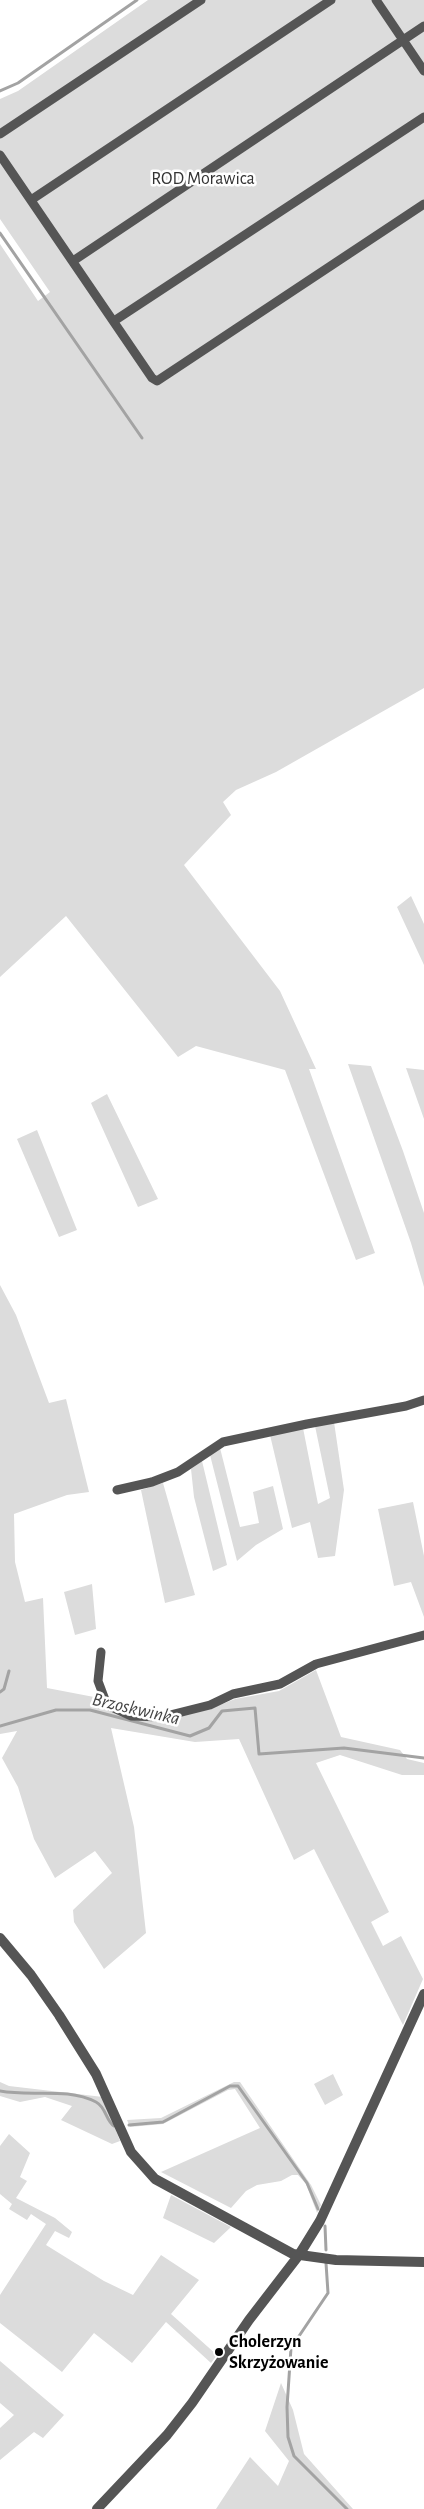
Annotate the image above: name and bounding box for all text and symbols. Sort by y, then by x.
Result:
park label: ROD Morawica [151,168,255,190]
water label: Brzoskwinka [90,1688,182,1730]
place label: Cholerzyn Skrzyżowanie [229,2331,328,2374]
marker: Cholerzyn Skrzyżowanie [213,2346,225,2358]

